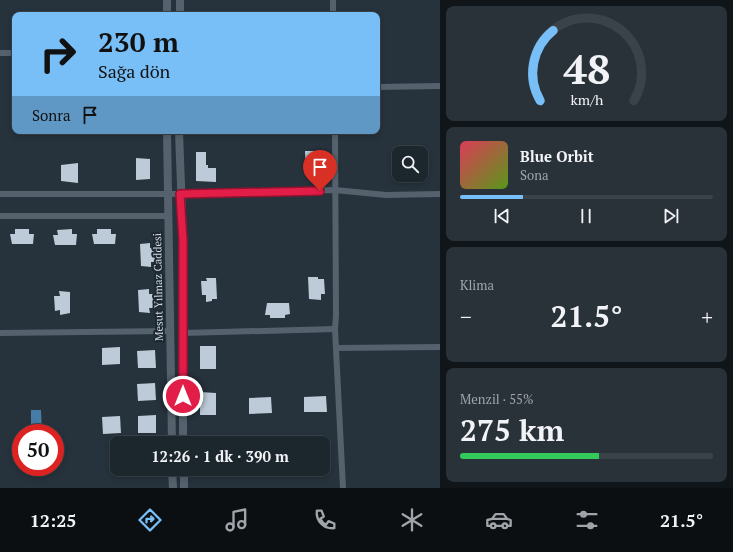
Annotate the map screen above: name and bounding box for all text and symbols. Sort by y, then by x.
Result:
text: 230 m [98,23,179,60]
icon: right [32,28,84,80]
text: 48 [563,41,610,96]
text: Sağa dön [98,59,170,83]
text: km/h [570,90,604,109]
icon: arrive [79,104,101,126]
text: Sonra [32,105,71,125]
map controls [392,146,428,182]
button: search [392,146,428,182]
text: Blue Orbit [520,146,594,166]
pin [303,150,337,191]
icon: arrive [309,156,331,178]
text: Sona [520,166,548,184]
icon: previous [491,205,513,227]
icon: pause [575,205,597,227]
icon: next [660,205,682,227]
street label: Mesut Yılmaz Caddesi [150,233,166,341]
text: Klima [460,276,494,294]
text: 21.5° [550,296,623,336]
text: − [460,302,472,331]
text: + [701,302,713,331]
position arrow [162,375,204,417]
text: Menzil · 55% [460,390,534,408]
text: 275 km [460,410,564,450]
speed limit sign: 50 [12,424,64,476]
text: 12:26 · 1 dk · 390 m [151,446,289,466]
icon: directions [136,506,164,534]
icon: music [223,506,251,534]
icon: phone [311,506,339,534]
icon: climate [398,506,426,534]
icon: car [485,506,513,534]
icon: filters [573,506,601,534]
text: 12:25 [30,508,77,532]
text: 21.5° [660,508,703,532]

